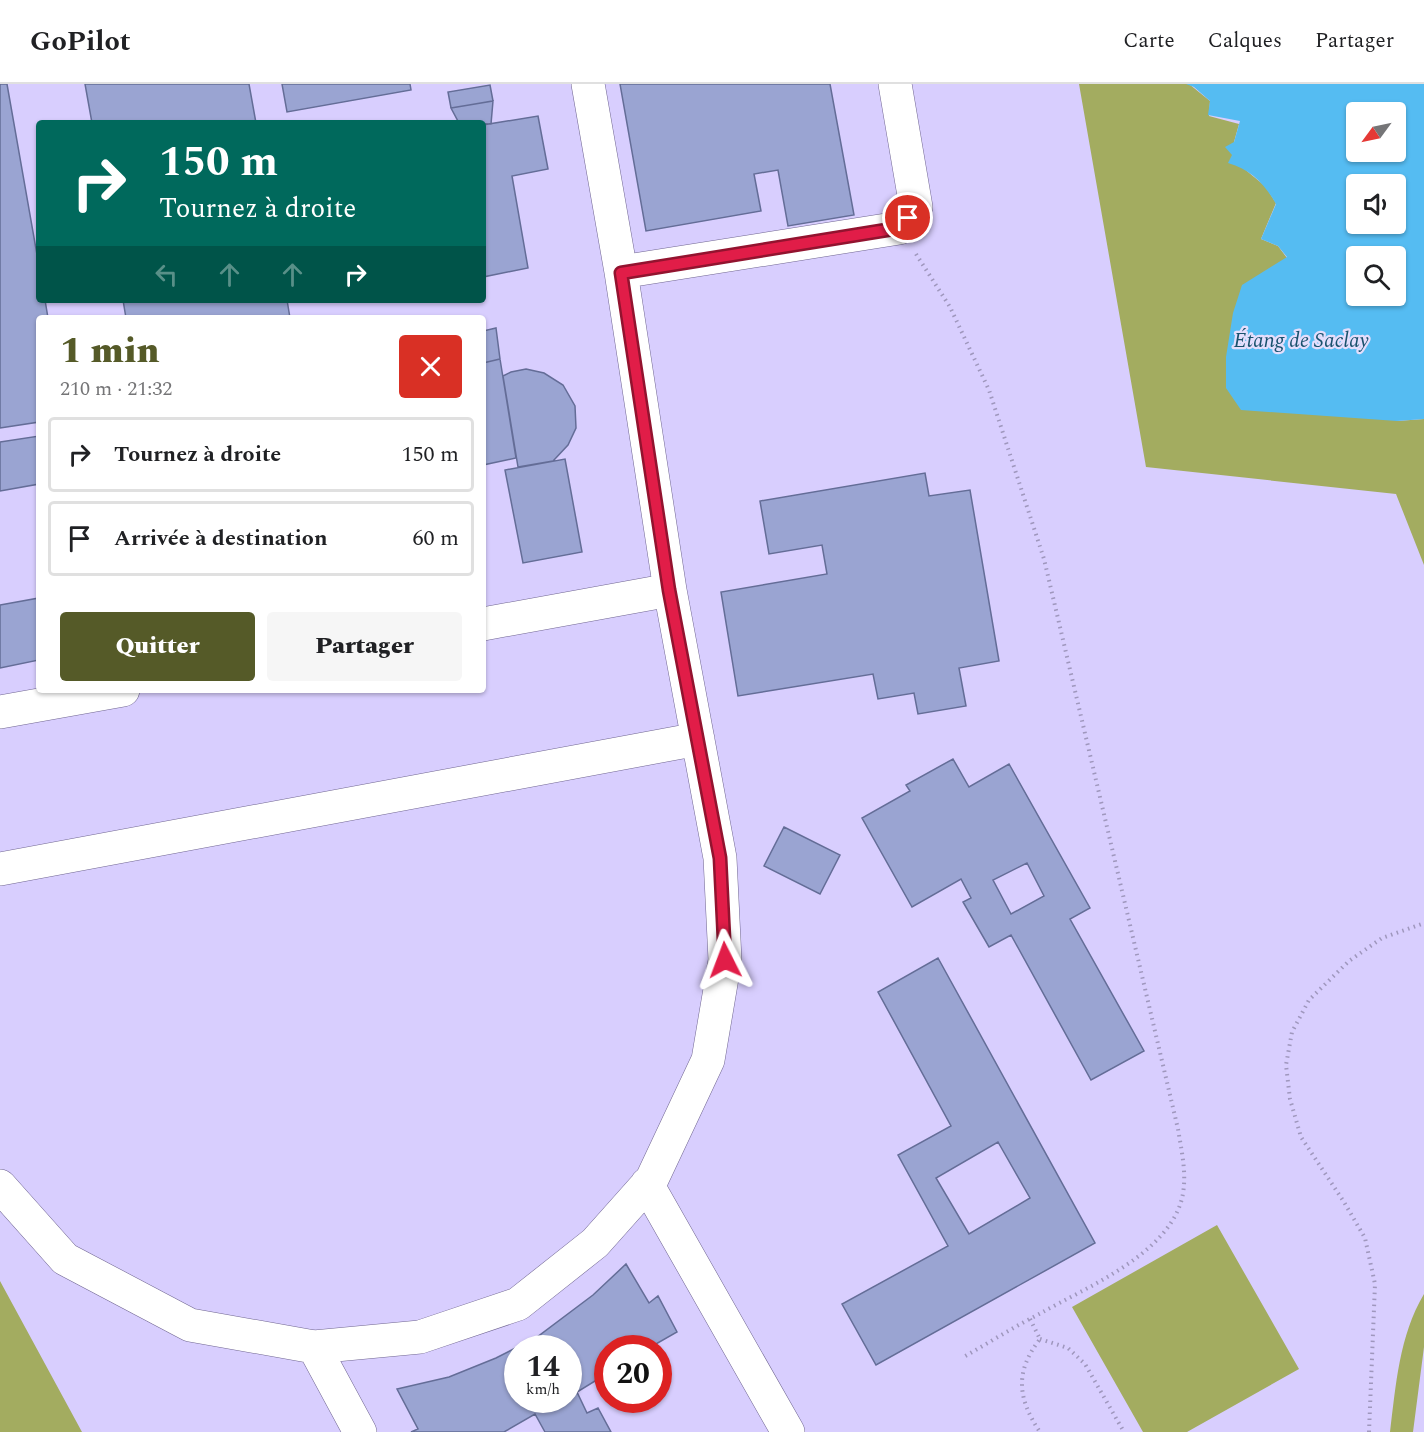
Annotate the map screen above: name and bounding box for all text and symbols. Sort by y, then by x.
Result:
text: GoPilot [30,20,131,63]
text: Carte [1123,25,1175,57]
text: Calques [1208,25,1282,57]
text: Partager [1315,25,1394,57]
north arrow [1346,102,1406,162]
map controls [1346,102,1406,306]
text: 150 m [159,131,278,194]
icon: right [60,144,138,222]
button: sound [1346,174,1406,234]
text: Tournez à droite [159,188,356,230]
pin [882,192,933,243]
icon: arrive [891,201,924,234]
button: search [1346,246,1406,306]
icon: left [150,258,183,291]
icon: ahead [213,258,246,291]
icon: ahead [276,258,309,291]
icon: right [339,258,372,291]
text: 1 min [60,324,160,379]
water label: Étang de Saclay [1233,325,1369,357]
button: close [399,335,462,398]
text: 210 m · 21:32 [60,374,172,404]
icon: right [63,438,96,471]
text: Tournez à droite [114,438,281,471]
text: 150 m [402,438,459,471]
icon: arrive [63,522,96,555]
text: Arrivée à destination [114,522,328,555]
text: 60 m [413,522,459,555]
button: Quitter [60,612,255,681]
button: Partager [267,612,462,681]
position arrow [693,928,757,992]
speed limit sign: 20 [594,1335,672,1413]
text: 14 [526,1344,560,1390]
text: km/h [526,1378,560,1401]

